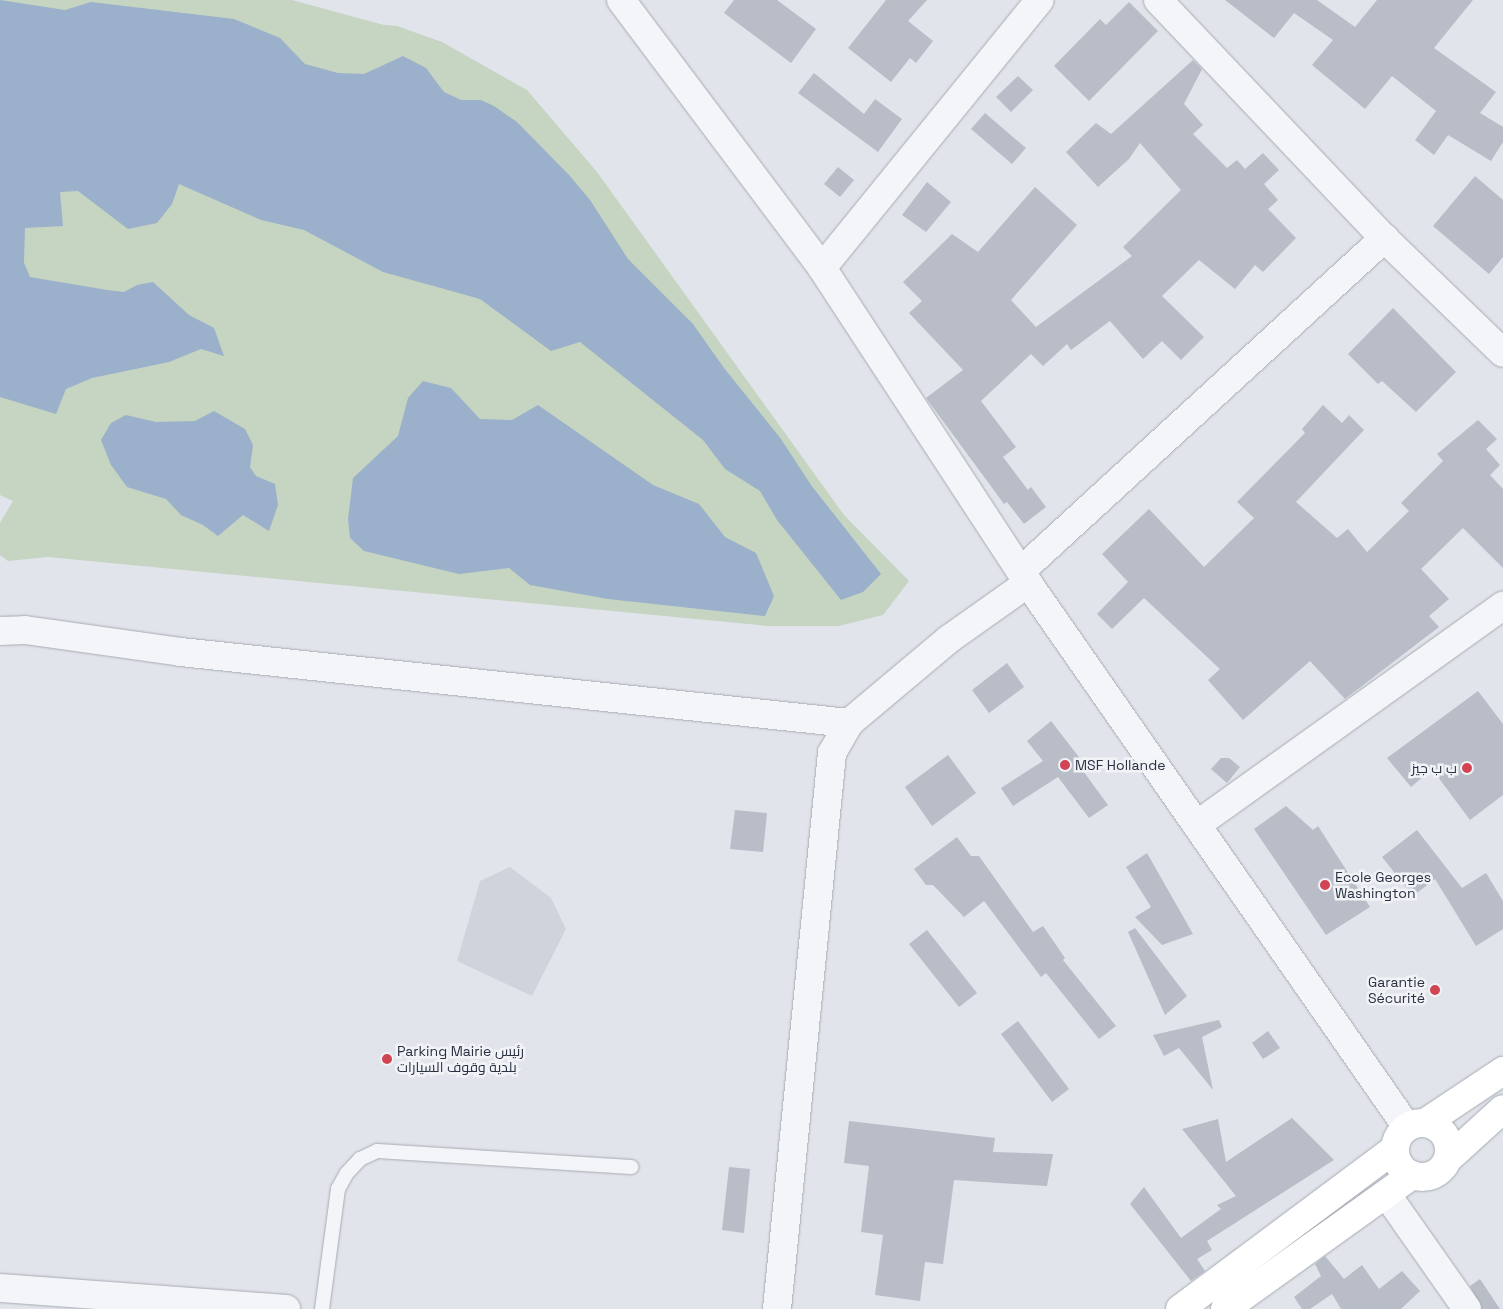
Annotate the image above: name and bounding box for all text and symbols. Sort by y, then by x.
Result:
place label: MSF Hollande [1075,757,1165,773]
marker: MSF Hollande [1059,759,1071,771]
place label: ب ب جيز [1412,760,1457,776]
marker: ب ب جيز [1461,762,1473,774]
place label: Ecole Georges Washington [1335,869,1431,902]
marker: Ecole Georges Washington [1319,879,1331,891]
place label: Garantie Sécurité [1368,974,1425,1006]
marker: Garantie Sécurité [1429,984,1441,996]
place label: Parking Mairie رئيس بلدية وقوف السيارات [397,1043,524,1076]
marker: Parking Mairie رئيس بلدية وقوف السيارات [381,1053,393,1065]

